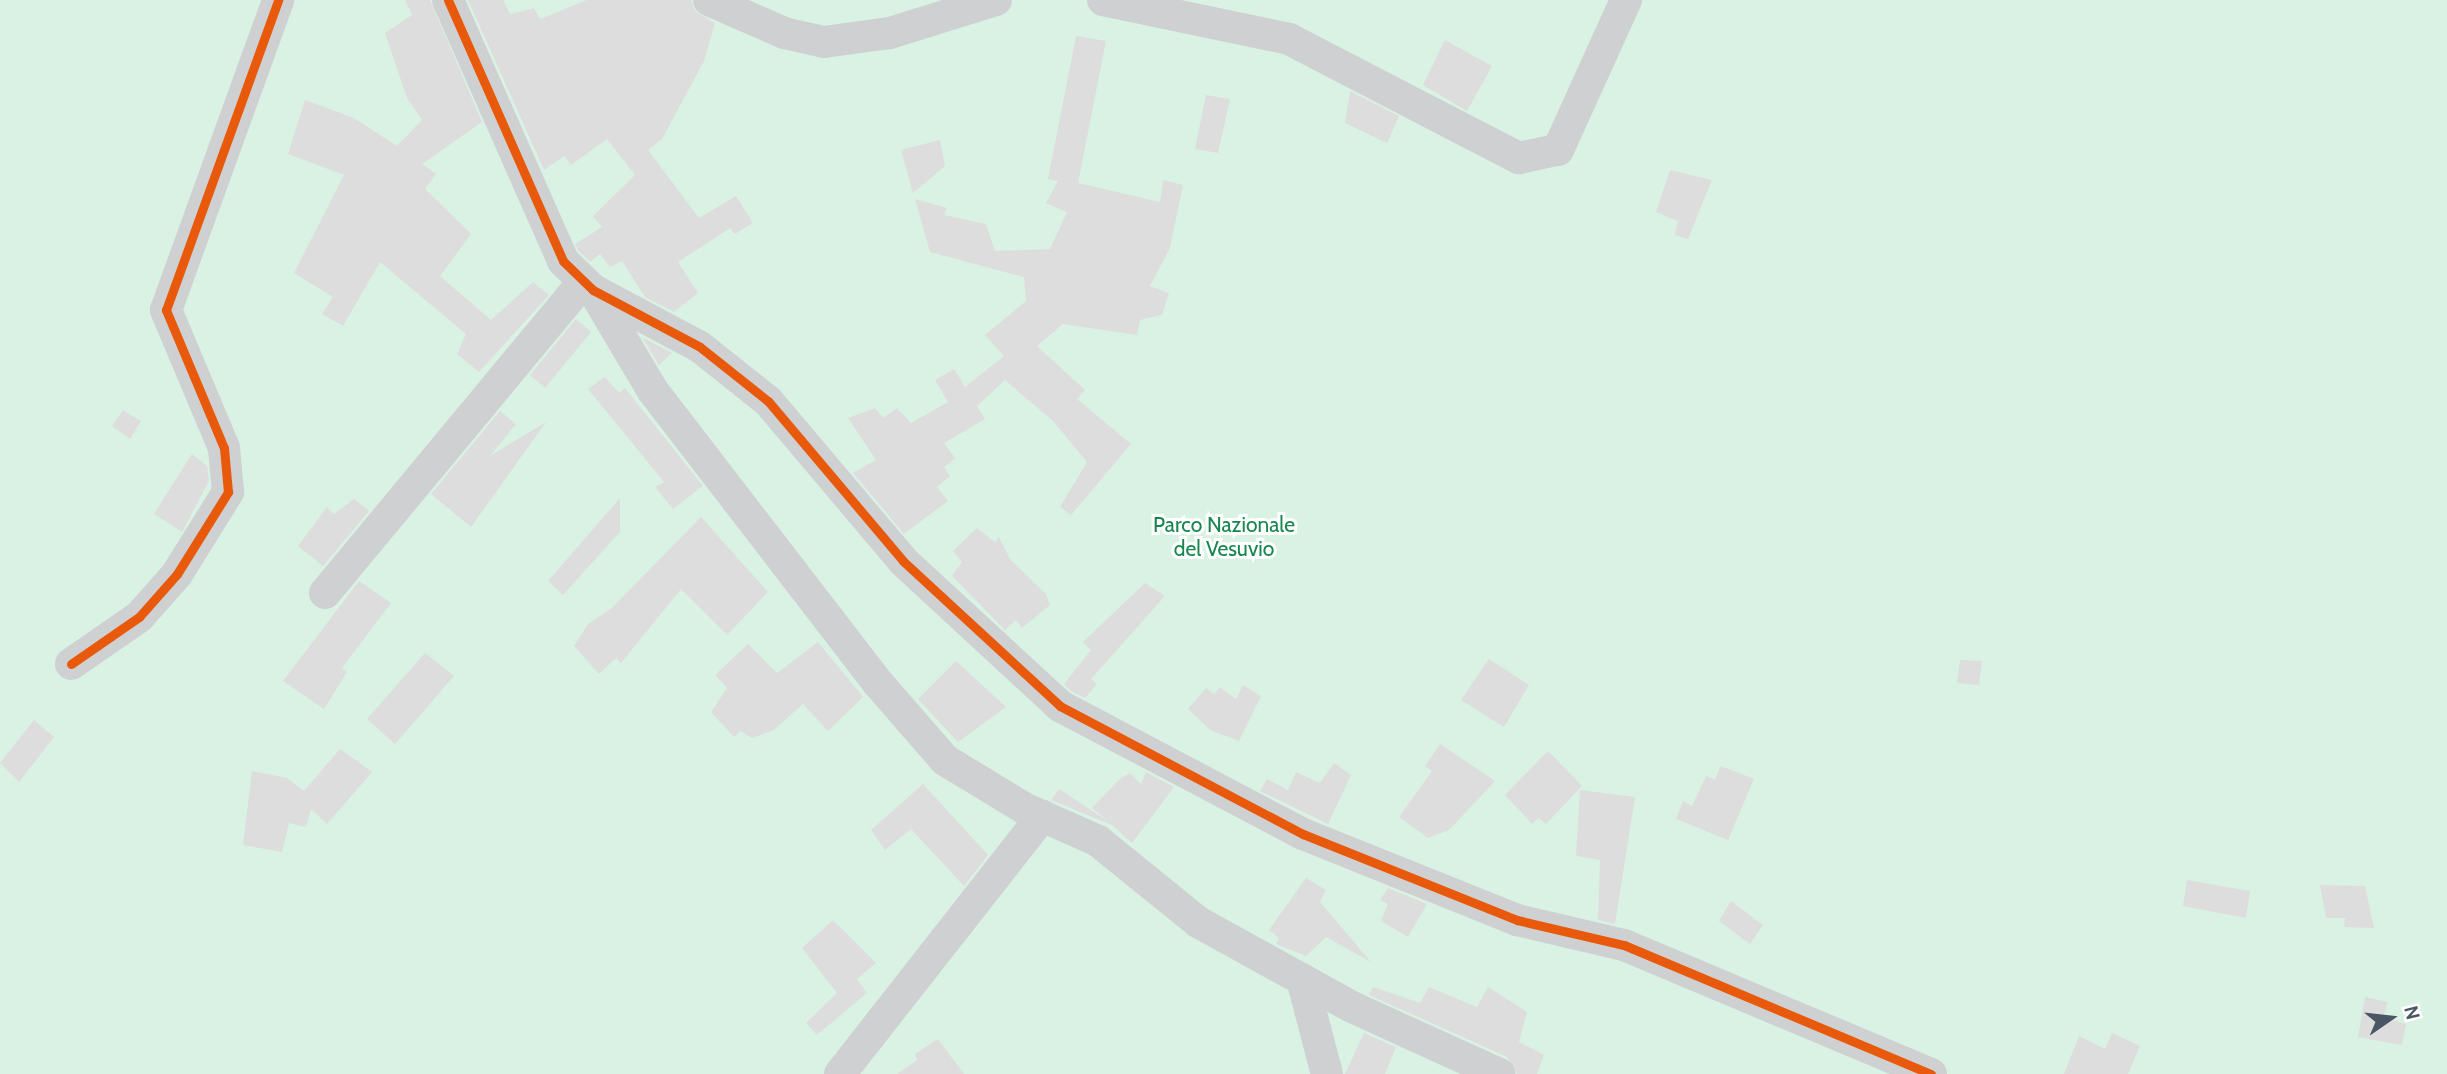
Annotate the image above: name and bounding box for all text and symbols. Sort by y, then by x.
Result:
park label: Parco Nazionale del Vesuvio [1153,512,1295,562]
north arrow [2356,983,2426,1053]
text: N [2399,1003,2425,1022]

